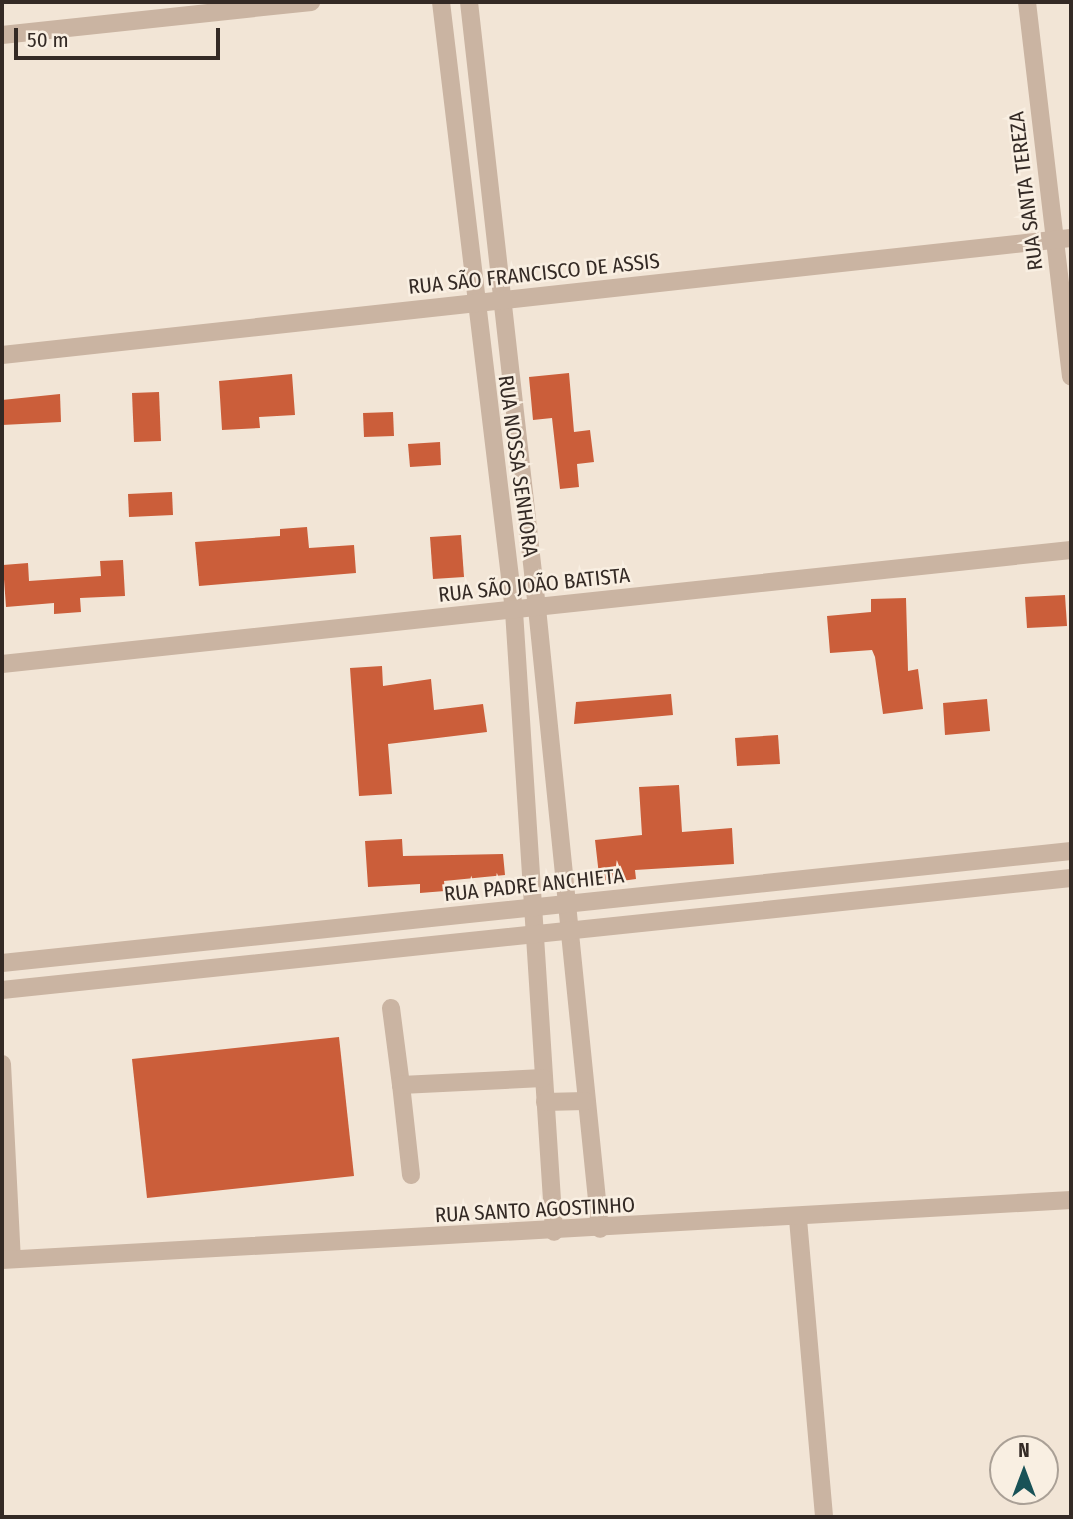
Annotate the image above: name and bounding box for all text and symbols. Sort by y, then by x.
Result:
scale bar [18,14,224,58]
text: 50 m [27,27,69,53]
street label: RUA SANTA TEREZA [1004,110,1048,272]
street label: RUA SÃO FRANCISCO DE ASSIS [407,248,661,300]
street label: RUA NOSSA SENHORA [493,374,543,558]
street label: RUA SÃO JOÃO BATISTA [437,562,631,608]
street label: RUA PADRE ANCHIETA [443,863,625,907]
street label: RUA SANTO AGOSTINHO [434,1192,636,1228]
north arrow [989,1435,1059,1505]
text: N [1018,1439,1030,1462]

